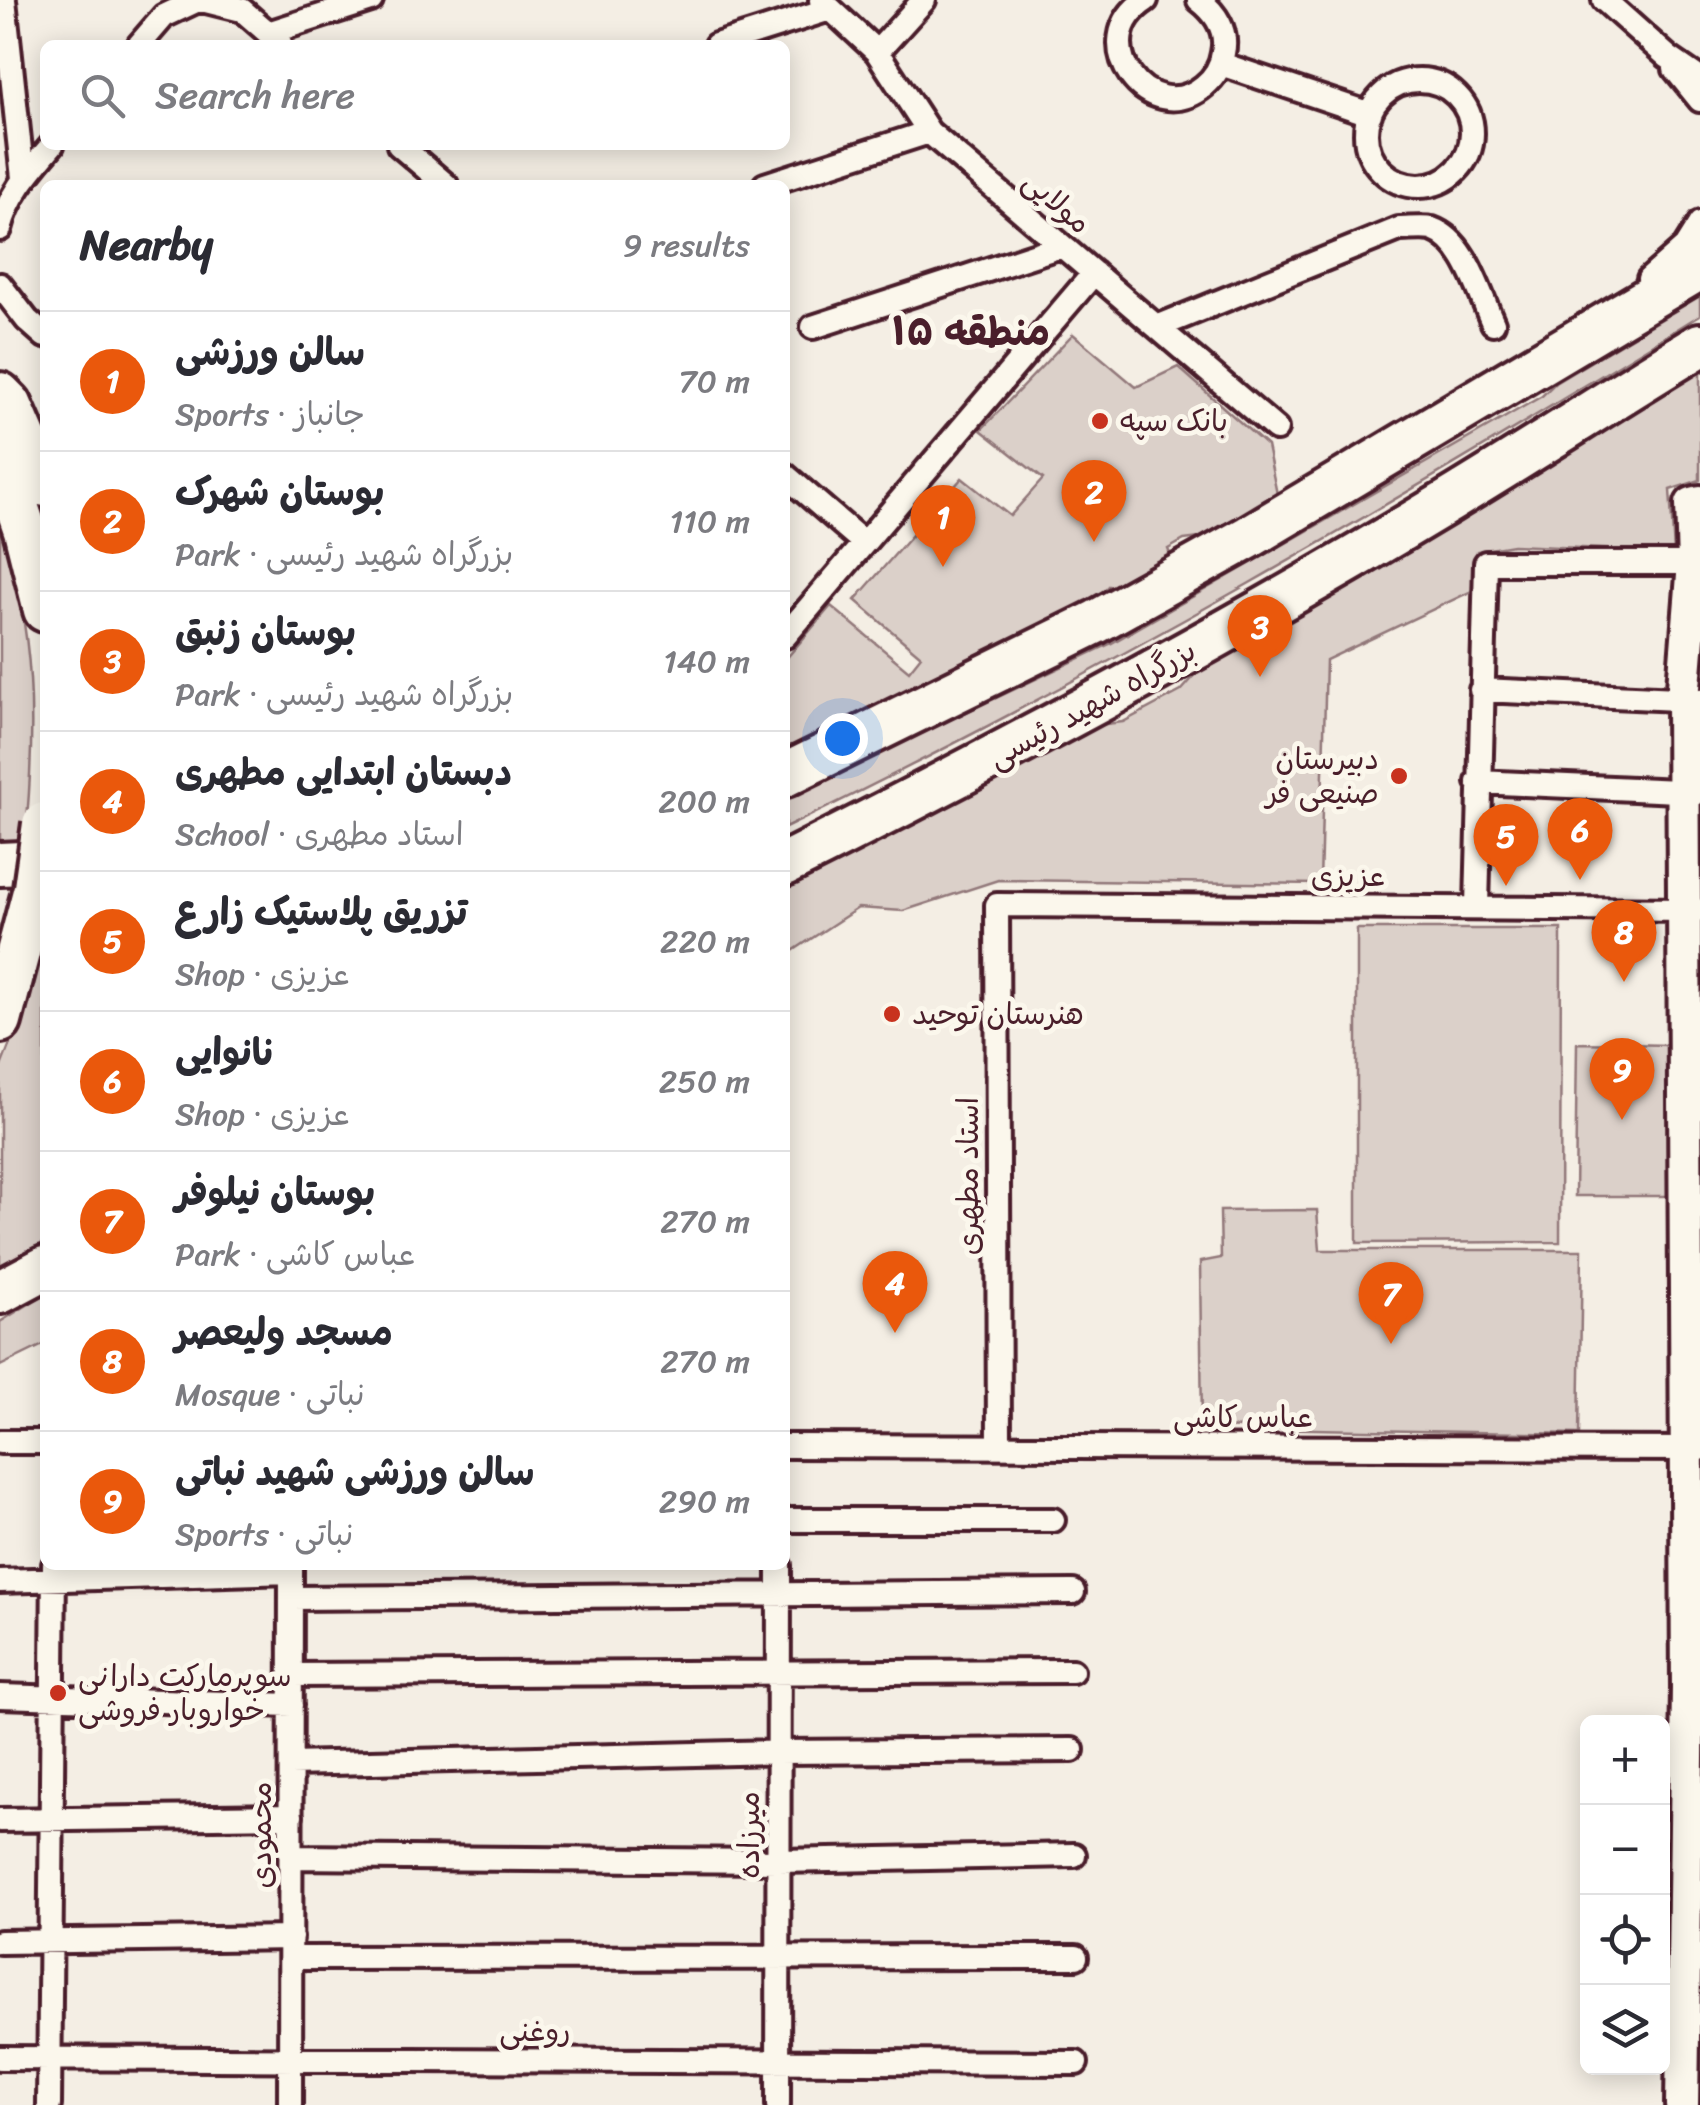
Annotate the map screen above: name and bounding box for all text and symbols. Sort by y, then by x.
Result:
search box [40,40,790,150]
text: Search here [155,62,355,129]
icon: search [75,68,130,123]
street label: مولايی [1010,156,1104,248]
text: Nearby [80,208,213,282]
text: 9 results [623,217,750,274]
district label: منطقه ۱۵ [892,296,1050,367]
text: سالن ورزشی [175,319,365,386]
text: 1 [106,353,119,410]
text: 70 m [679,353,750,410]
text: Sports · جانباز [175,386,365,443]
place label: بانک سپه [1120,394,1228,448]
marker: بانک سپه [1089,410,1111,432]
text: بوستان شهرک [175,459,384,526]
pin: 2 [1062,460,1126,542]
pin: 1 [910,484,976,567]
text: 2 [103,493,122,550]
text: 110 m [669,493,750,550]
text: Park · بزرگراه شهید رئیسی [175,526,513,583]
pin: 3 [1228,594,1292,677]
text: بوستان زنبق [175,599,356,666]
street label: بزرگراه شهید رئیسی [977,624,1207,784]
text: 3 [104,633,121,690]
text: 140 m [663,633,750,690]
text: Park · بزرگراه شهید رئیسی [175,666,513,723]
your location [817,713,868,764]
place label: دبیرستان صنیعی فر [1263,732,1379,820]
text: دبستان ابتدایی مطهری [175,739,512,806]
marker: دبیرستان صنیعی فر [1388,765,1410,787]
text: 4 [102,773,123,830]
text: 200 m [658,773,750,830]
pin: 6 [1548,798,1612,880]
pin: 5 [1474,804,1538,886]
text: School · استاد مطهری [175,806,464,863]
street label: عزیزی [1311,849,1385,903]
text: تزریق پلاستیک زارع [175,879,468,946]
pin: 8 [1592,900,1656,982]
text: 5 [103,913,122,970]
text: 220 m [660,913,750,970]
text: Shop · عزیزی [175,946,350,1003]
place label: هنرستان توحید [912,987,1084,1041]
marker: هنرستان توحید [881,1003,903,1025]
text: نانوایی [175,1019,276,1086]
pin: 9 [1590,1038,1654,1120]
text: 6 [103,1053,122,1110]
text: 250 m [659,1053,750,1110]
text: Shop · عزیزی [175,1086,350,1143]
street label: استاد مطهری [941,1097,995,1255]
text: بوستان نیلوفر [175,1159,375,1226]
text: 7 [103,1193,122,1250]
text: 270 m [660,1193,750,1250]
text: Park · عباس کاشی [175,1226,415,1283]
pin: 4 [862,1250,928,1333]
pin: 7 [1358,1262,1424,1344]
text: مسجد ولیعصر [175,1299,393,1366]
text: 8 [103,1333,122,1390]
text: 270 m [660,1333,750,1390]
text: Mosque · نباتی [175,1366,365,1423]
street label: عباس کاشی [1173,1390,1313,1444]
text: سالن ورزشی شهید نباتی [175,1439,534,1506]
text: 9 [103,1473,122,1530]
text: 290 m [659,1473,750,1530]
text: Sports · نباتی [175,1506,353,1563]
place label: سوپرمارکت دارانی خواروبار فروشی [78,1649,292,1737]
marker: سوپرمارکت دارانی خواروبار فروشی [47,1682,69,1704]
map controls [1580,1715,1670,2075]
button: + [1580,1715,1670,1805]
street label: محمودی [234,1782,288,1888]
street label: میرزاده [722,1791,776,1879]
button: − [1580,1805,1670,1895]
button: locate [1580,1895,1670,1985]
button: layers [1580,1985,1670,2075]
street label: روغنی [499,2004,571,2058]

